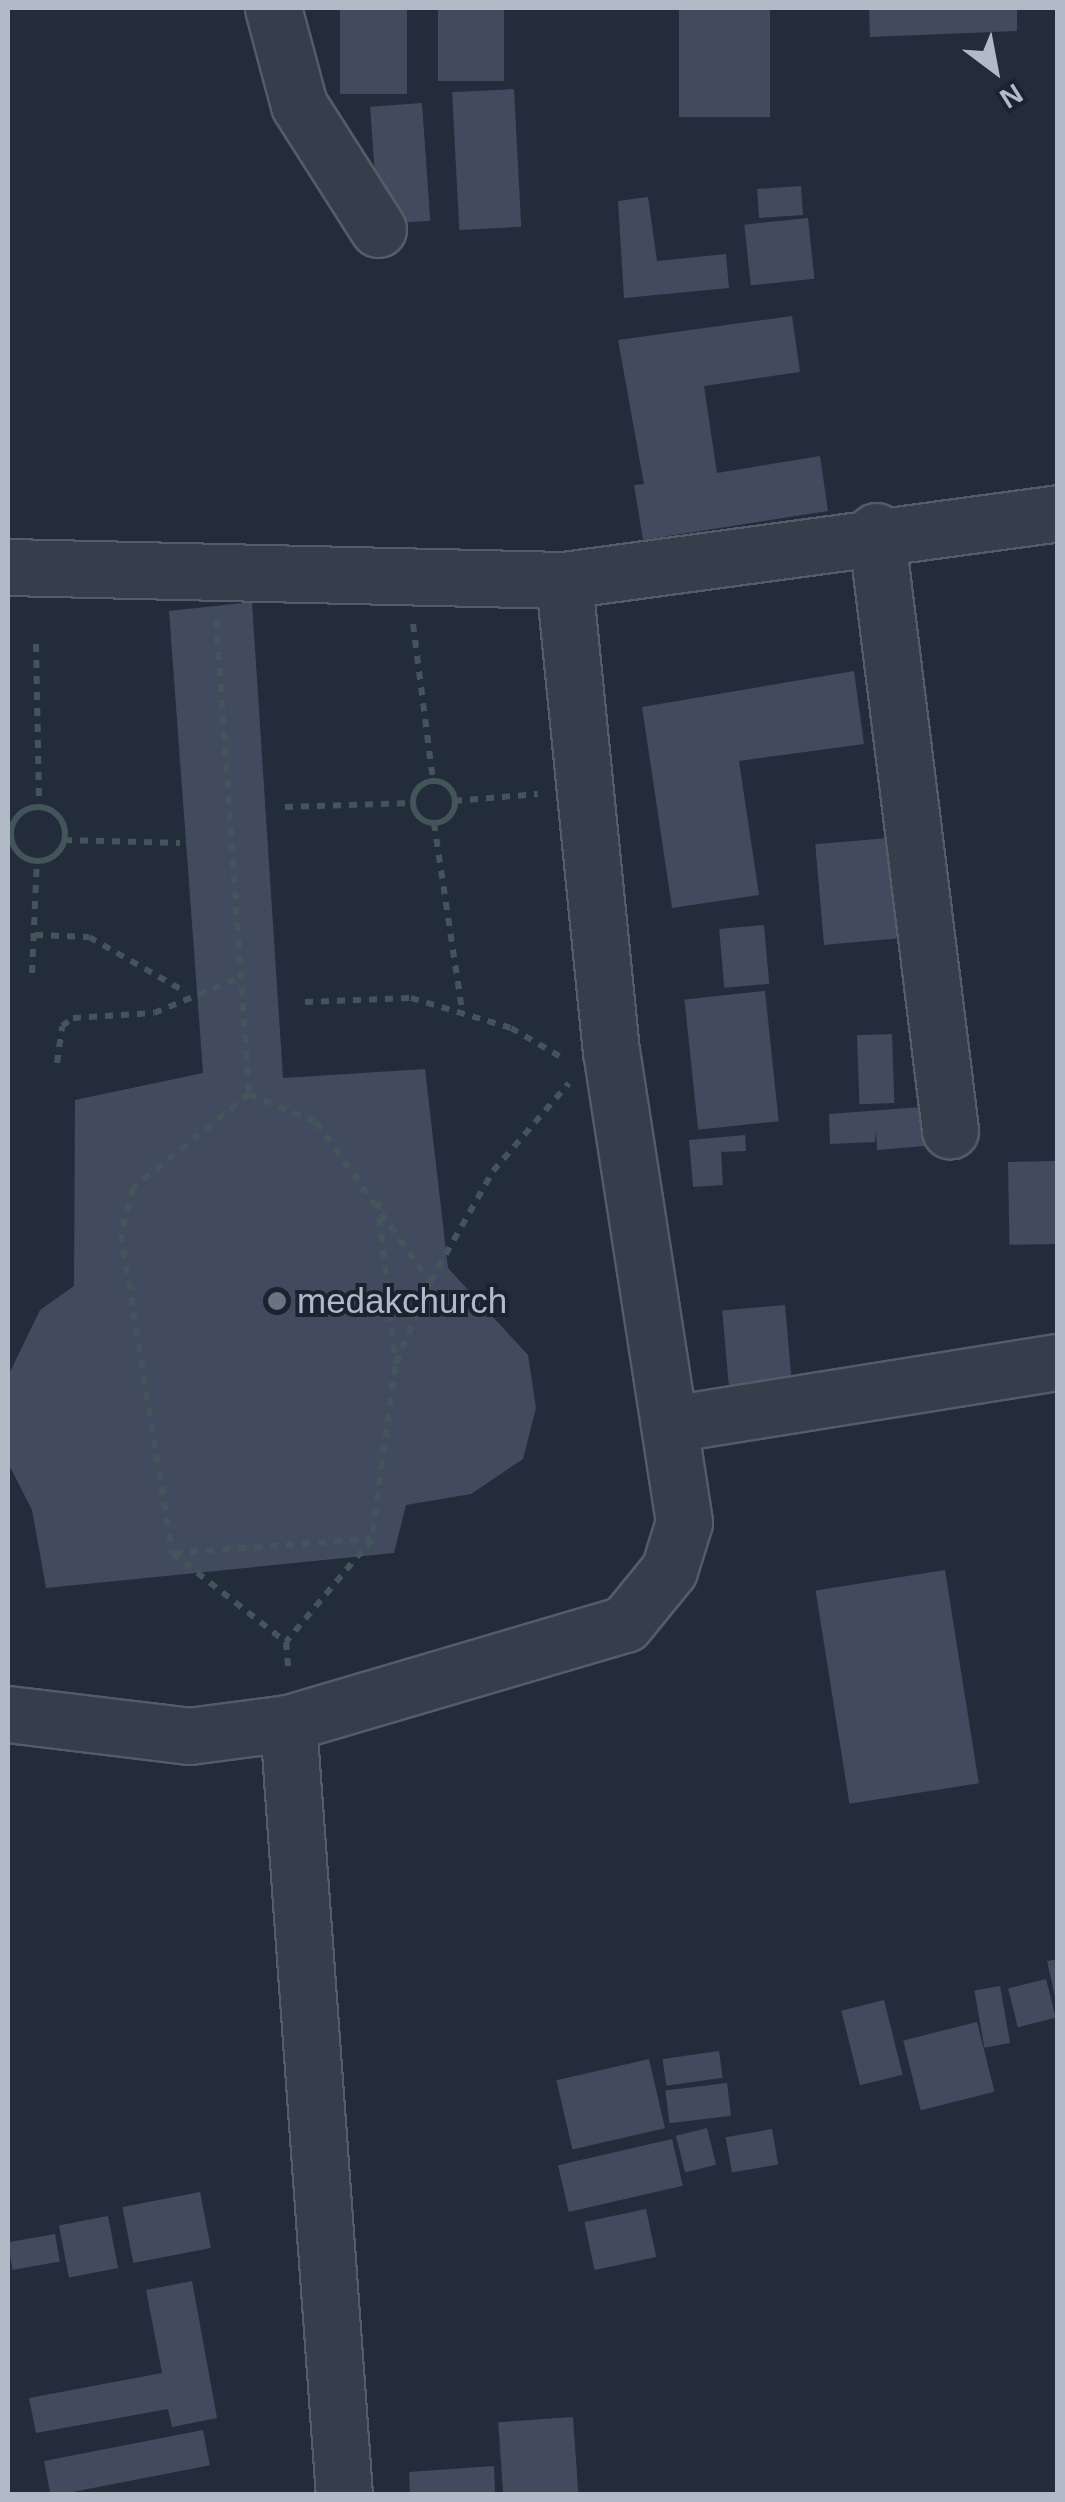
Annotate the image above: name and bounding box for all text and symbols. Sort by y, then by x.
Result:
north arrow [945,20,1045,120]
text: N [994,77,1028,114]
place label: medakchurch [297,1280,507,1322]
marker: medakchurch [266,1290,288,1312]

